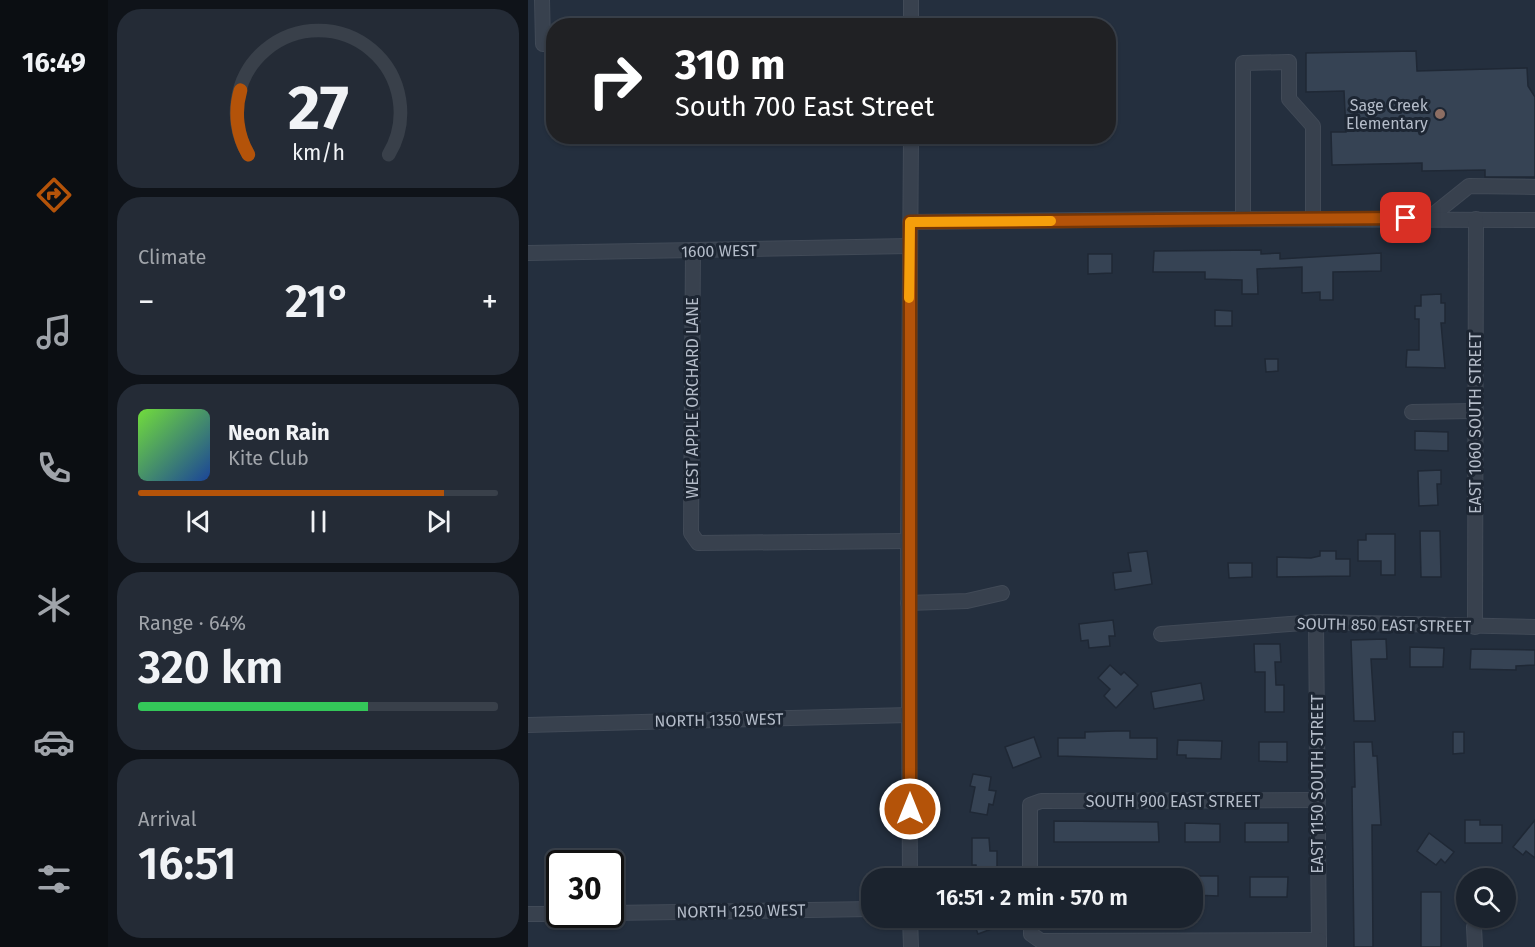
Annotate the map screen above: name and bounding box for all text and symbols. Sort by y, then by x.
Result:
text: 310 m [675,40,785,90]
icon: right [576,42,654,120]
text: 16:49 [22,47,86,79]
text: 27 [288,71,348,146]
text: South 700 East Street [675,91,934,123]
place label: Sage Creek Elementary [1346,96,1429,133]
marker: Sage Creek Elementary [1433,107,1447,121]
text: km/h [291,141,345,167]
icon: directions [33,174,75,216]
pin [1380,192,1431,243]
icon: arrive [1389,201,1422,234]
street label: 1600 WEST [681,241,758,261]
text: Climate [138,245,206,269]
text: 21° [285,275,351,329]
text: − [138,282,155,322]
text: + [482,282,498,322]
street label: WEST APPLE ORCHARD LANE [683,297,702,499]
icon: music [33,311,75,353]
street label: EAST 1060 SOUTH STREET [1466,331,1485,514]
text: Neon Rain [228,419,330,446]
text: Kite Club [228,446,309,470]
icon: phone [33,447,75,489]
icon: previous [182,505,215,538]
icon: pause [302,505,335,538]
icon: next [422,505,455,538]
icon: climate [33,584,75,626]
text: Range · 64% [138,611,246,635]
street label: SOUTH 850 EAST STREET [1297,614,1472,636]
text: 320 km [138,641,283,695]
street label: EAST 1150 SOUTH STREET [1308,694,1327,873]
street label: NORTH 1350 WEST [654,709,784,731]
icon: car [33,721,75,763]
position arrow [878,777,942,841]
street label: SOUTH 900 EAST STREET [1086,792,1261,811]
text: Arrival [138,807,197,831]
text: 16:51 [138,837,236,891]
speed limit sign: 30 [546,850,624,928]
icon: filters [33,858,75,900]
map controls [1456,868,1516,928]
button: search [1456,868,1516,928]
text: 16:51 · 2 min · 570 m [936,884,1128,911]
street label: NORTH 1250 WEST [676,900,806,922]

